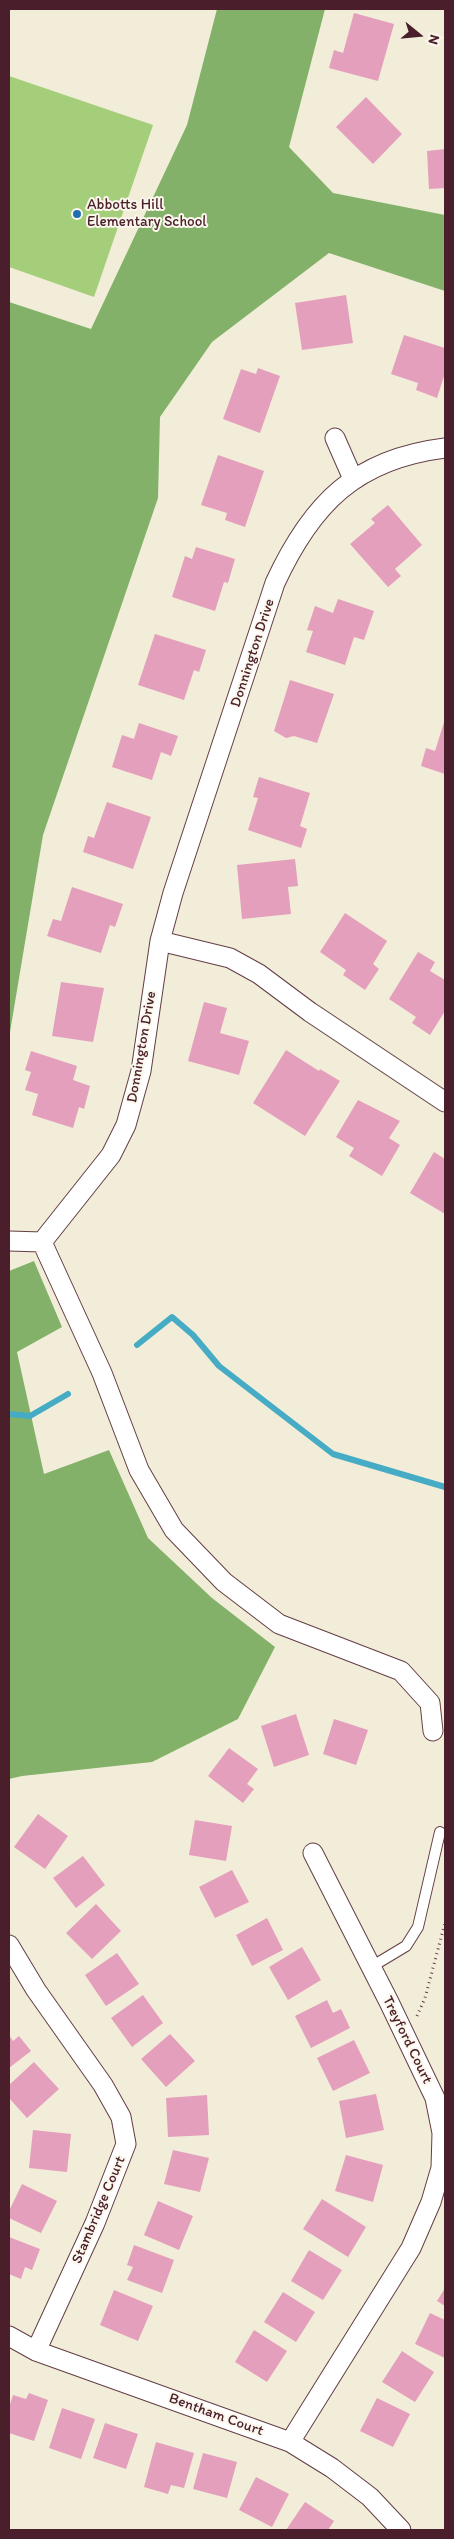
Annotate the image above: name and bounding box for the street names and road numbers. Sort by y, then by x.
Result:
street label: Donnington Drive [227,596,279,710]
street label: Donnington Drive [123,990,161,1104]
street label: Treyford Court [378,1993,436,2087]
street label: Stambridge Court [68,2154,130,2266]
street label: Bentham Court [166,2390,266,2440]

